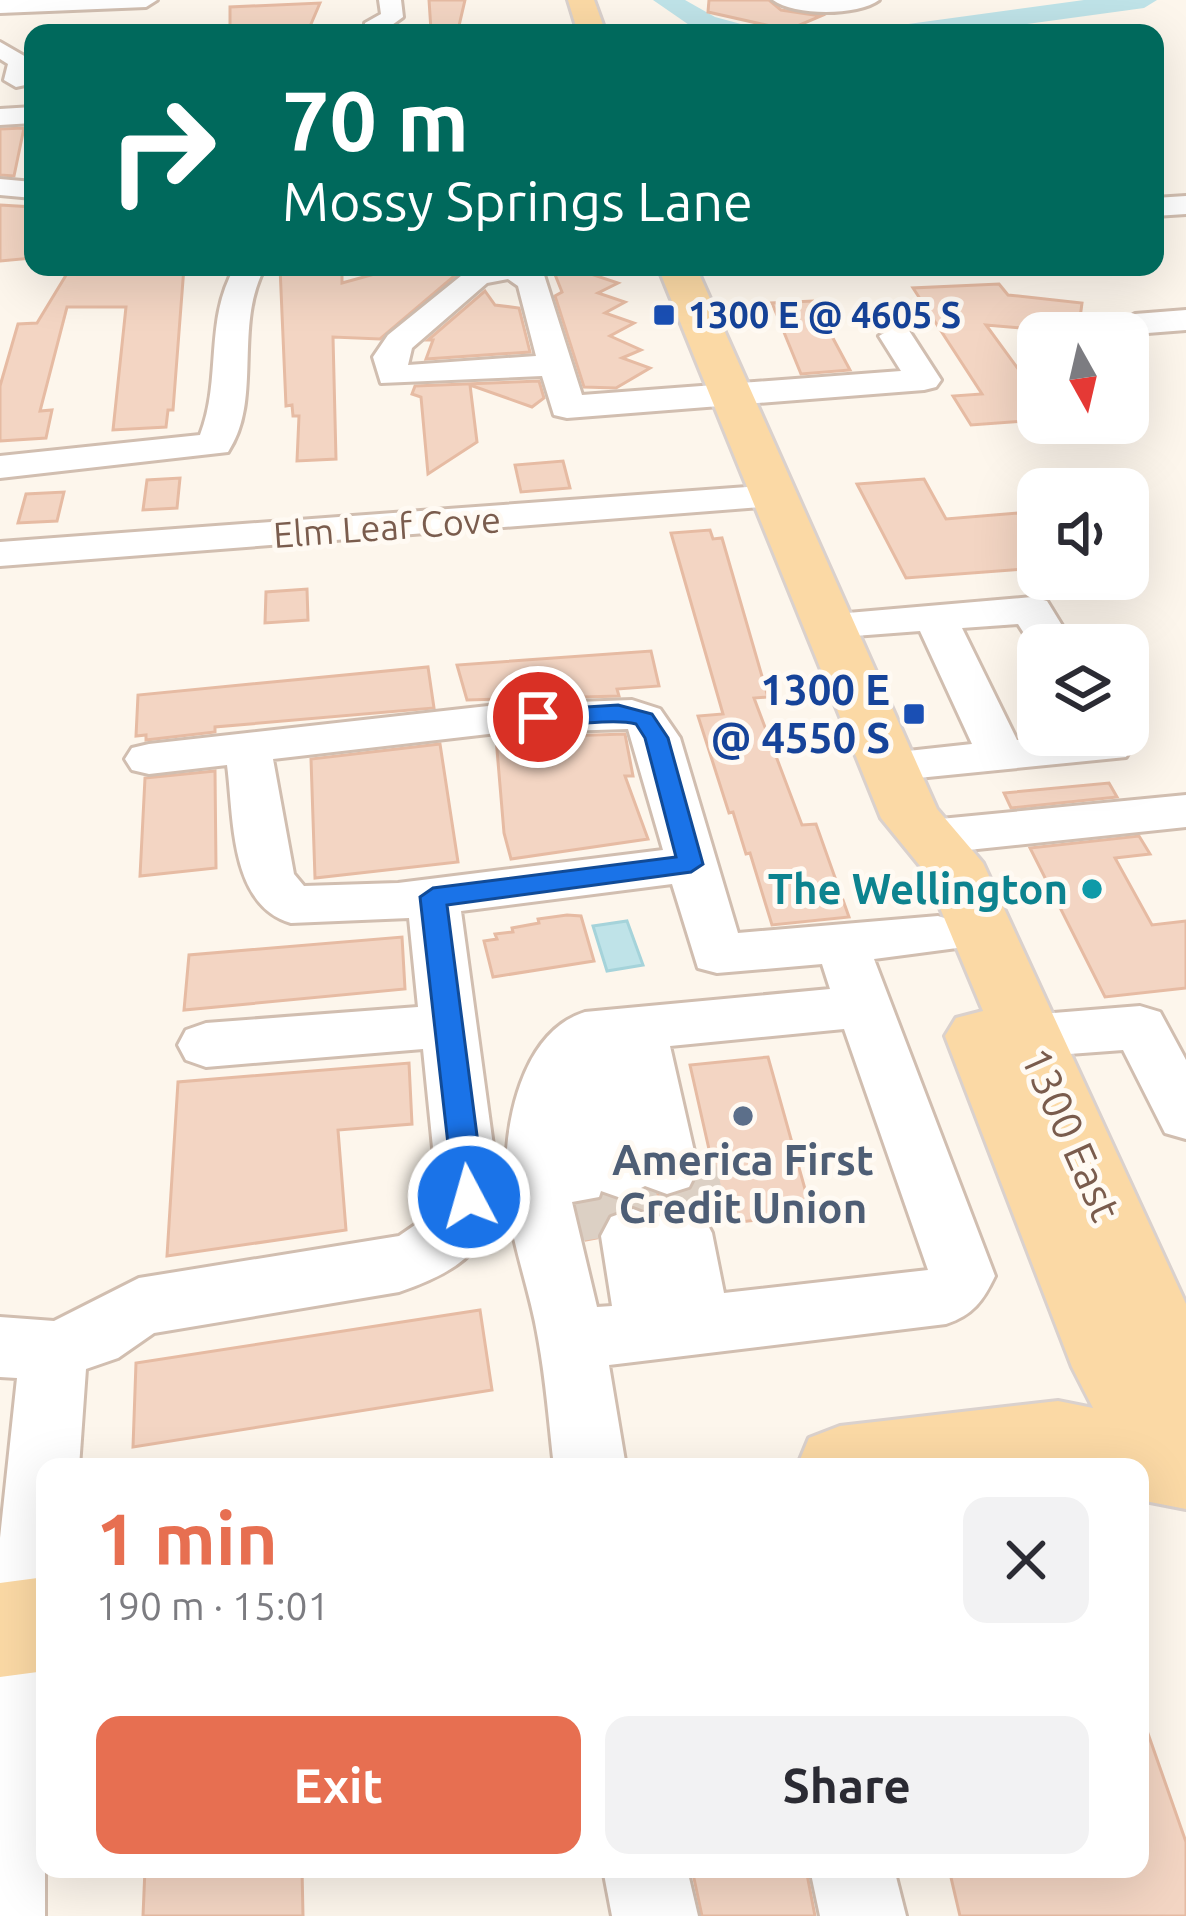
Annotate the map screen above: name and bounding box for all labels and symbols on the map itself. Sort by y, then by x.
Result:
place label: 1300 E @ 4605 S [688,294,961,335]
marker: 1300 E @ 4605 S [651,302,677,328]
north arrow [1017,312,1149,444]
street label: Elm Leaf Cove [272,498,502,555]
pin [487,666,589,768]
place label: 1300 E @ 4550 S [711,666,890,761]
marker: 1300 E @ 4550 S [901,701,927,727]
place label: The Wellington [768,865,1068,912]
marker: The Wellington [1079,876,1105,902]
street label: 1300 East [1013,1040,1130,1228]
marker: America First Credit Union [730,1103,756,1129]
position arrow [406,1134,532,1260]
place label: America First Credit Union [612,1136,874,1231]

